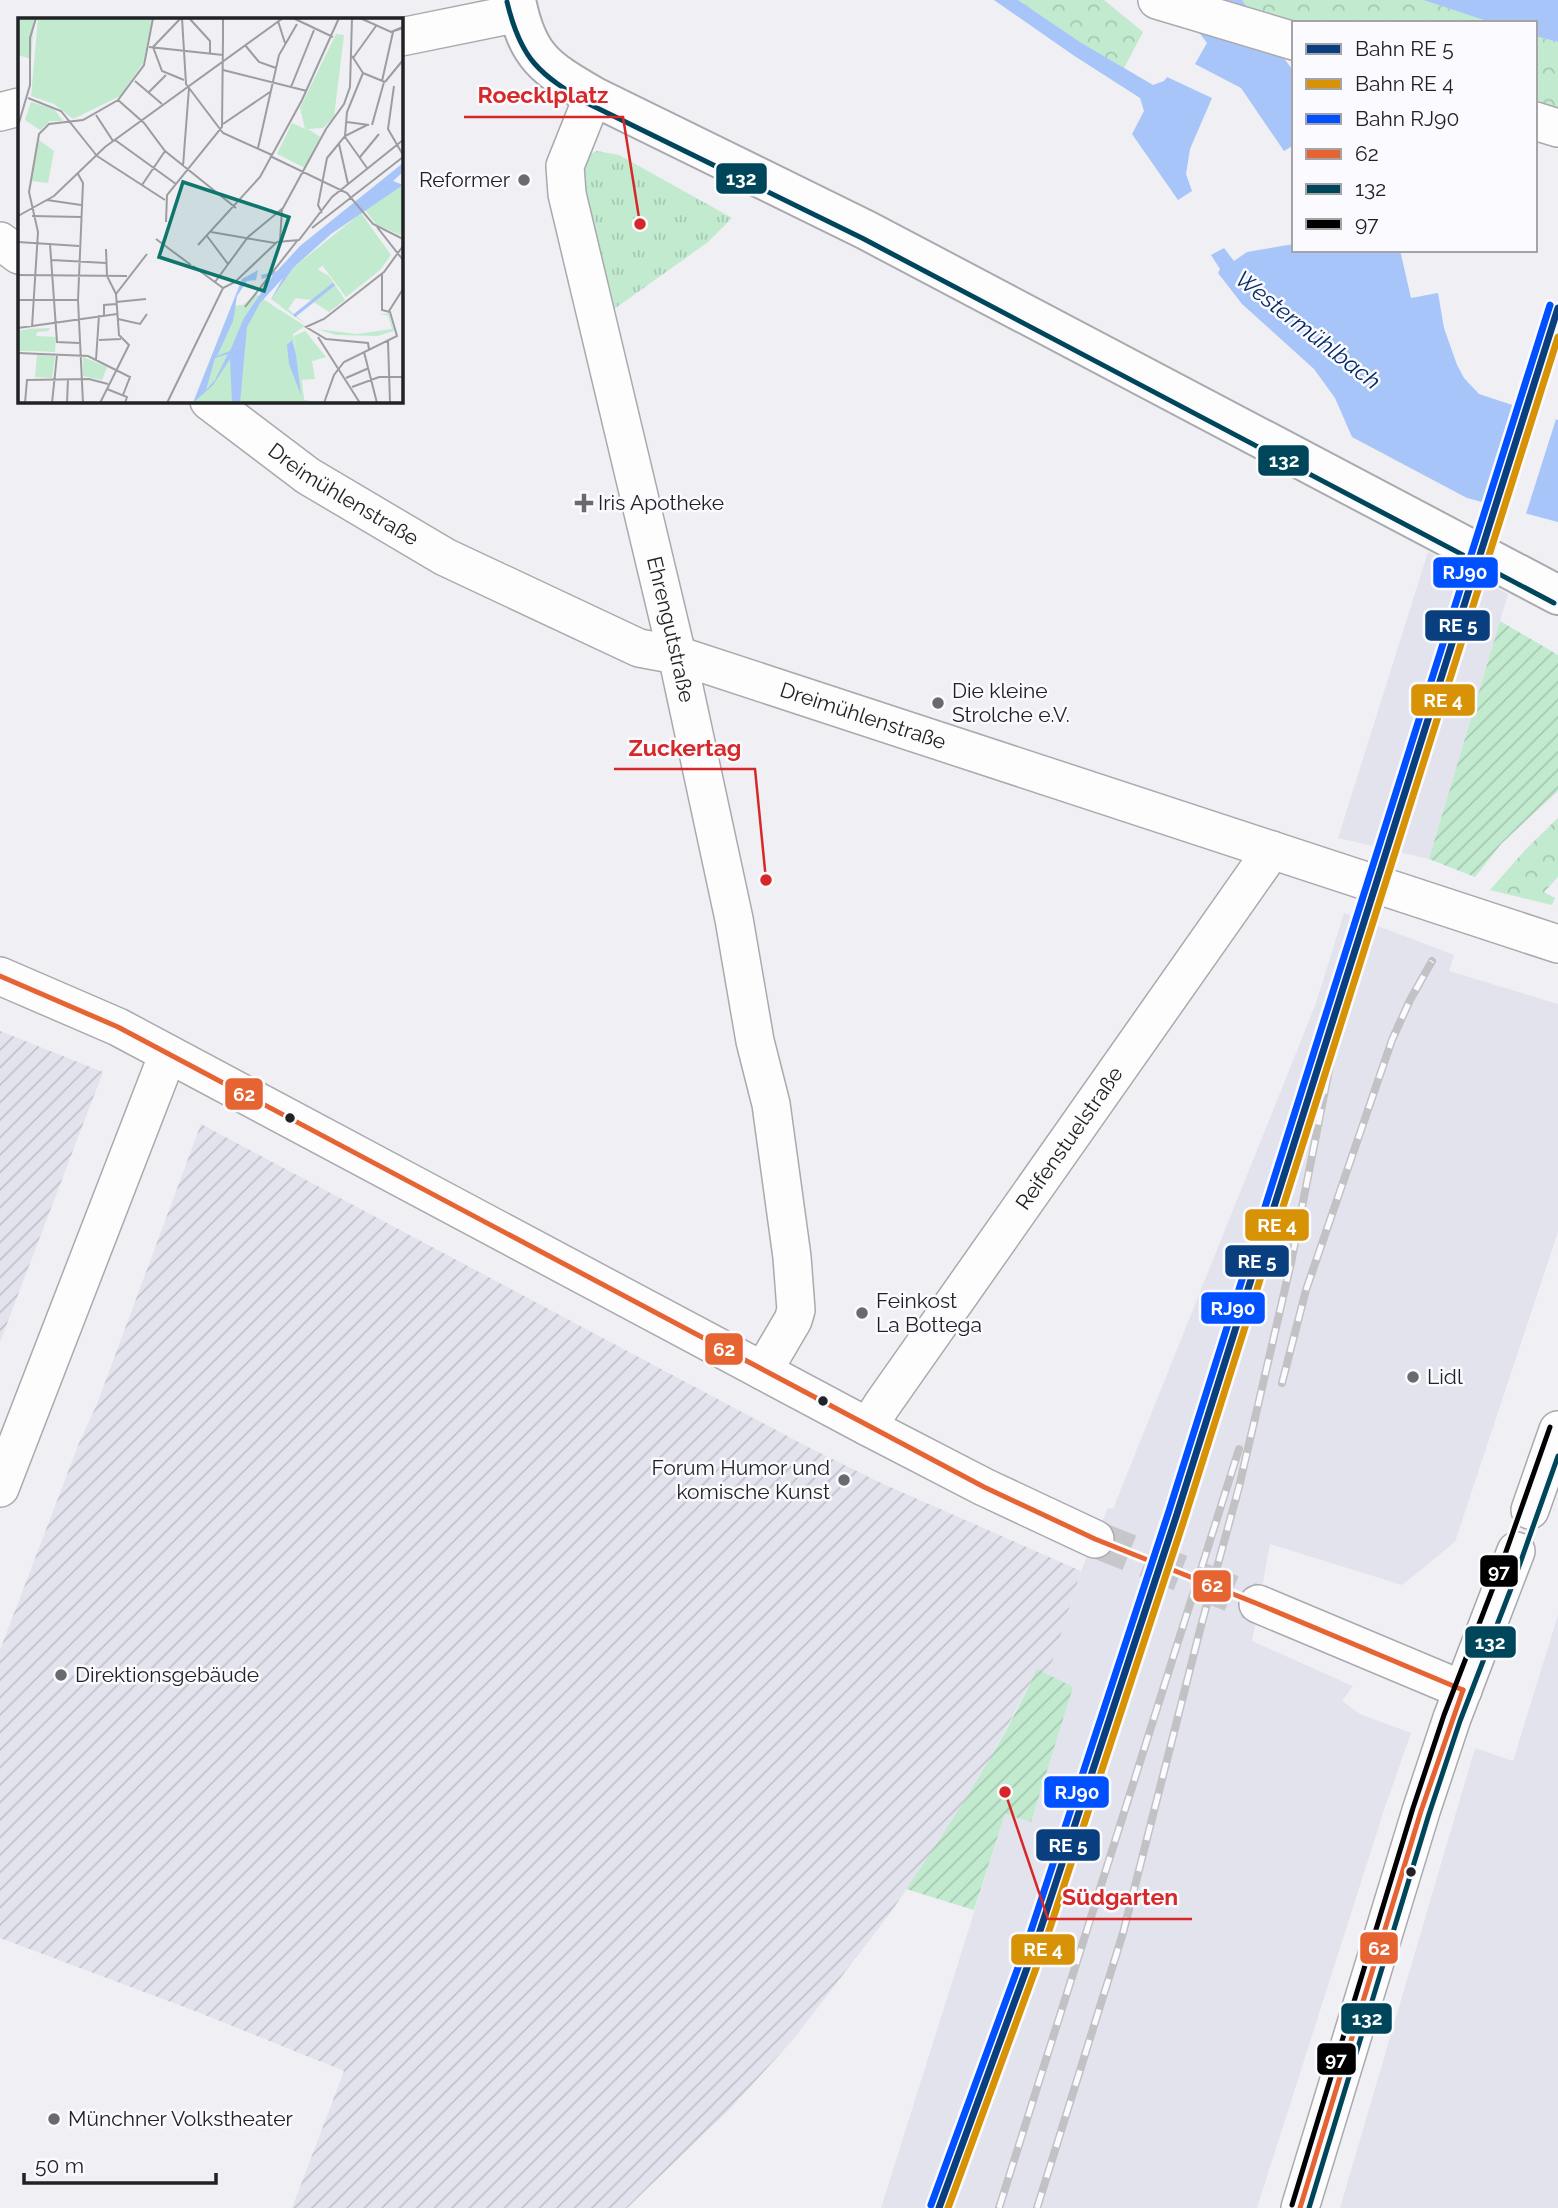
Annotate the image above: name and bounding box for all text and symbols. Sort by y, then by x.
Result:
inset map [18,18,402,402]
legend [1292,21,1537,252]
text: Bahn RE 5 [1355,36,1454,61]
text: Bahn RE 4 [1355,71,1454,96]
callout: Roecklplatz [464,73,623,117]
text: Roecklplatz [478,81,608,108]
text: Bahn RJ90 [1355,106,1459,131]
text: 62 [1355,141,1379,166]
line badge: 132 [715,162,768,195]
place label: Reformer [419,167,511,192]
text: 132 [726,167,756,189]
marker: Reformer [516,172,532,188]
text: 132 [1355,176,1386,201]
text: 97 [1355,211,1379,236]
water label: Westermühlbach [1230,265,1386,395]
street label: Dreimühlenstraße [263,437,423,551]
line badge: 132 [1257,444,1310,477]
text: 132 [1269,449,1299,471]
place label: Iris Apotheke [598,490,724,515]
marker: Iris Apotheke [576,495,592,511]
street label: Ehrengutstraße [642,554,700,705]
line badge: RJ90 [1432,556,1499,589]
text: RJ90 [1443,561,1487,583]
line badge: RE 5 [1424,609,1491,642]
text: RE 5 [1438,614,1478,636]
street label: Dreimühlenstraße [777,677,949,754]
place label: Die kleine Strolche e.V. [952,678,1070,727]
line badge: RE 4 [1410,683,1476,717]
text: RE 4 [1423,689,1463,711]
marker: Die kleine Strolche e.V. [930,695,946,711]
callout: Zuckertag [614,725,755,769]
text: Zuckertag [629,734,741,761]
street label: Reifenstuelstraße [1010,1062,1128,1214]
line badge: 62 [224,1077,264,1111]
text: 62 [233,1083,255,1105]
unlabelled marker [283,1111,297,1125]
line badge: RE 4 [1244,1208,1310,1242]
text: RE 4 [1257,1214,1297,1236]
line badge: RE 5 [1224,1244,1290,1278]
text: RE 5 [1237,1250,1277,1272]
place label: Feinkost La Bottega [876,1288,982,1337]
line badge: RJ90 [1200,1291,1266,1325]
text: RJ90 [1211,1297,1255,1319]
marker: Feinkost La Bottega [854,1305,870,1321]
line badge: 62 [704,1332,744,1366]
text: 62 [713,1338,735,1360]
place label: Lidl [1427,1364,1463,1389]
marker: Lidl [1405,1369,1421,1385]
unlabelled marker [816,1394,830,1408]
place label: Forum Humor und komische Kunst [652,1455,830,1504]
marker: Forum Humor und komische Kunst [836,1472,852,1488]
line badge: 97 [1479,1554,1519,1588]
text: 97 [1488,1560,1510,1582]
line badge: 62 [1192,1569,1232,1603]
text: 62 [1201,1574,1223,1596]
line badge: 132 [1464,1625,1517,1659]
text: 132 [1475,1631,1505,1653]
place label: Direktionsgebäude [75,1662,259,1687]
marker: Direktionsgebäude [53,1667,69,1683]
line badge: RJ90 [1043,1775,1110,1809]
text: RJ90 [1055,1781,1099,1803]
line badge: RE 5 [1035,1828,1101,1862]
text: RE 5 [1048,1834,1088,1856]
unlabelled marker [1404,1865,1418,1879]
callout: Südgarten [1048,1875,1192,1919]
text: Südgarten [1062,1883,1178,1910]
line badge: 62 [1359,1931,1399,1965]
line badge: RE 4 [1010,1933,1076,1966]
text: 62 [1368,1937,1390,1959]
text: RE 4 [1023,1938,1063,1960]
line badge: 132 [1340,2002,1393,2035]
text: 132 [1352,2007,1382,2029]
line badge: 97 [1316,2042,1357,2076]
text: 97 [1325,2048,1347,2070]
place label: Münchner Volkstheater [68,2106,293,2131]
marker: Münchner Volkstheater [46,2111,62,2127]
scale bar [24,2142,217,2186]
text: 50 m [35,2153,84,2178]

